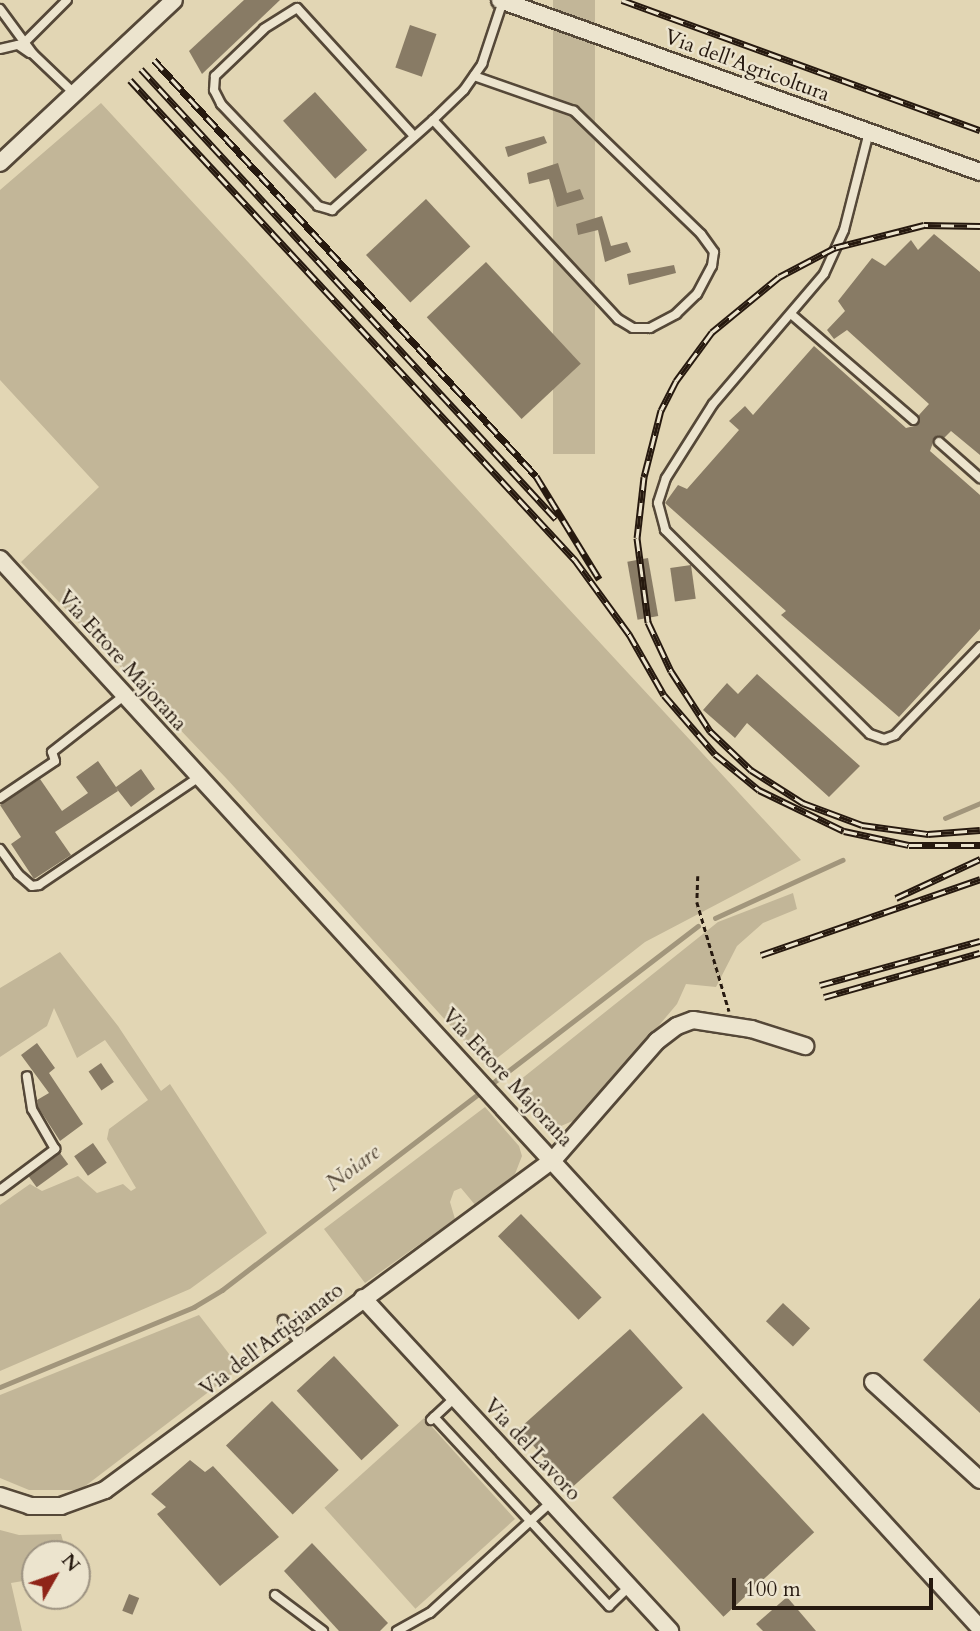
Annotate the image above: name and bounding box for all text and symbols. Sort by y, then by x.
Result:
street label: Via dell'Agricoltura [661,24,833,108]
street label: Via Ettore Majorana [52,586,192,736]
street label: Via Ettore Majorana [436,1003,578,1153]
water label: Noiare [320,1139,386,1197]
street label: Via dell'Artigianato [195,1278,349,1402]
street label: Via del Lavoro [478,1394,586,1506]
north arrow [21,1540,91,1610]
text: N [55,1548,86,1577]
scale bar [735,1564,936,1608]
text: 100 m [745,1575,801,1604]

